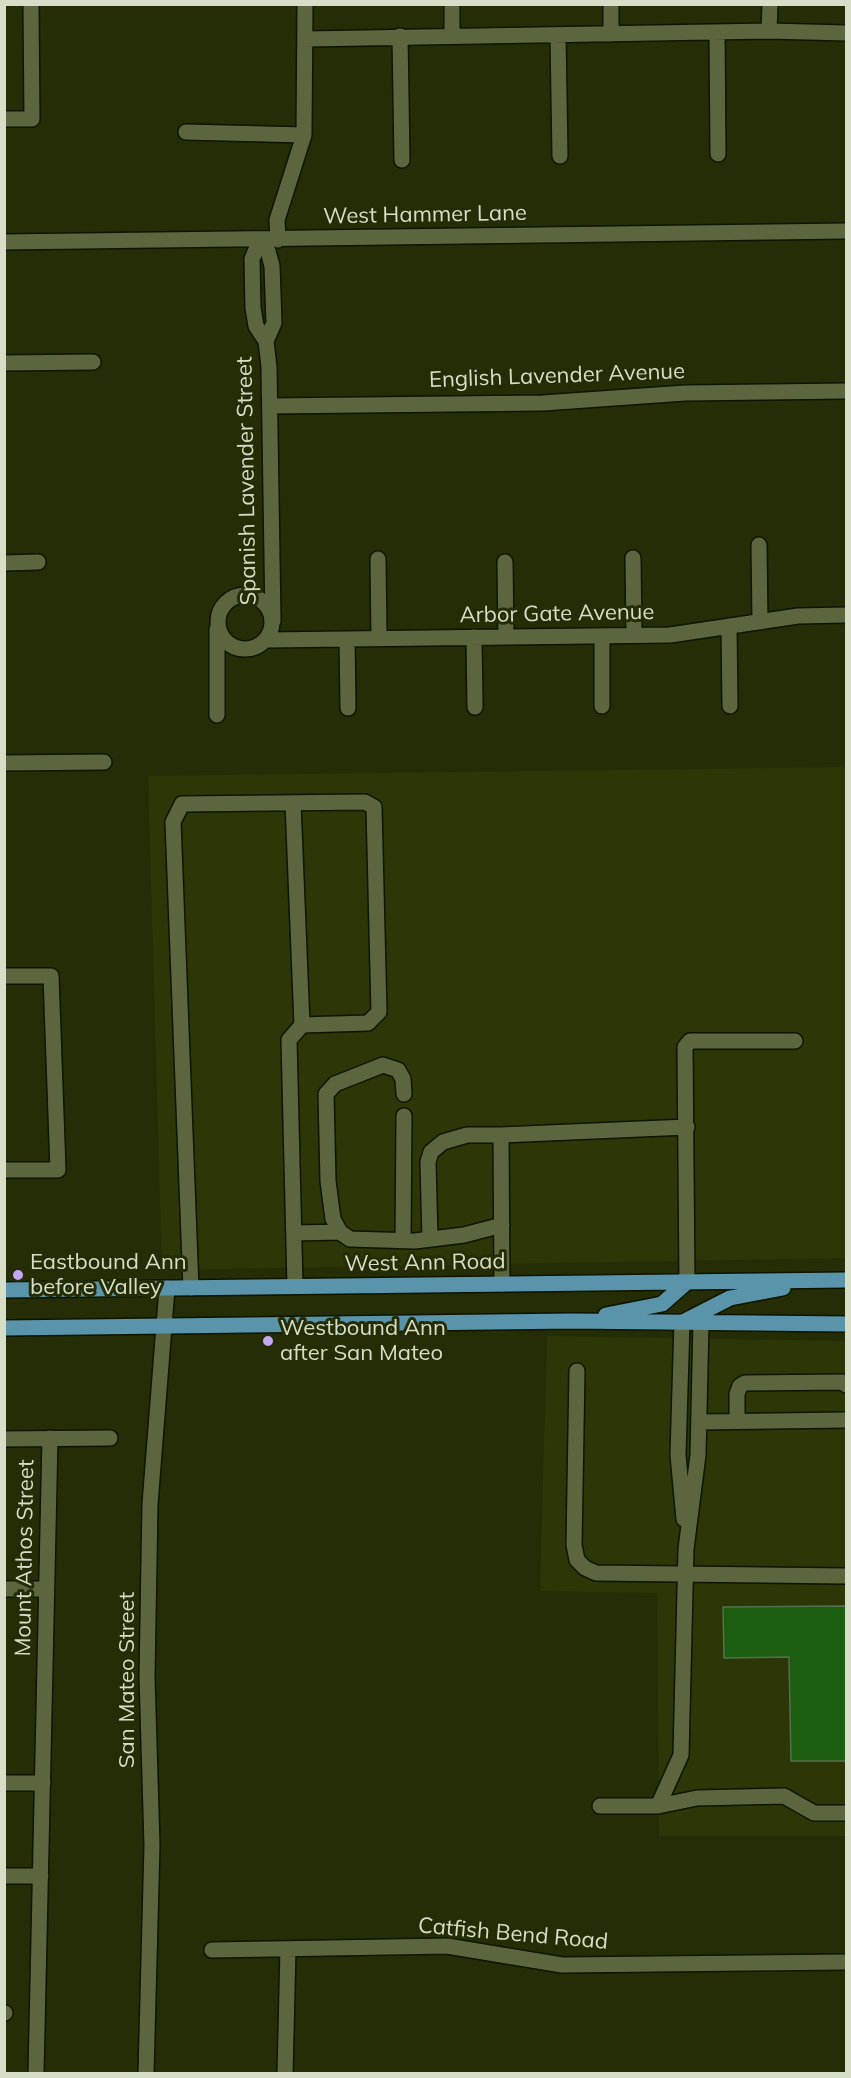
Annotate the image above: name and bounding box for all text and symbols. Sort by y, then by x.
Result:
street label: West Hammer Lane [323,200,527,230]
street label: Spanish Lavender Street [232,356,262,606]
street label: English Lavender Avenue [429,358,685,394]
street label: Arbor Gate Avenue [459,599,655,629]
street label: West Ann Road [344,1248,506,1278]
place label: Eastbound Ann before Valley [30,1249,187,1300]
marker: Eastbound Ann before Valley [11,1268,25,1282]
place label: Westbound Ann after San Mateo [280,1315,446,1366]
marker: Westbound Ann after San Mateo [261,1334,275,1348]
street label: Mount Athos Street [10,1459,40,1657]
street label: San Mateo Street [114,1592,140,1768]
street label: Catfish Bend Road [417,1913,609,1955]

